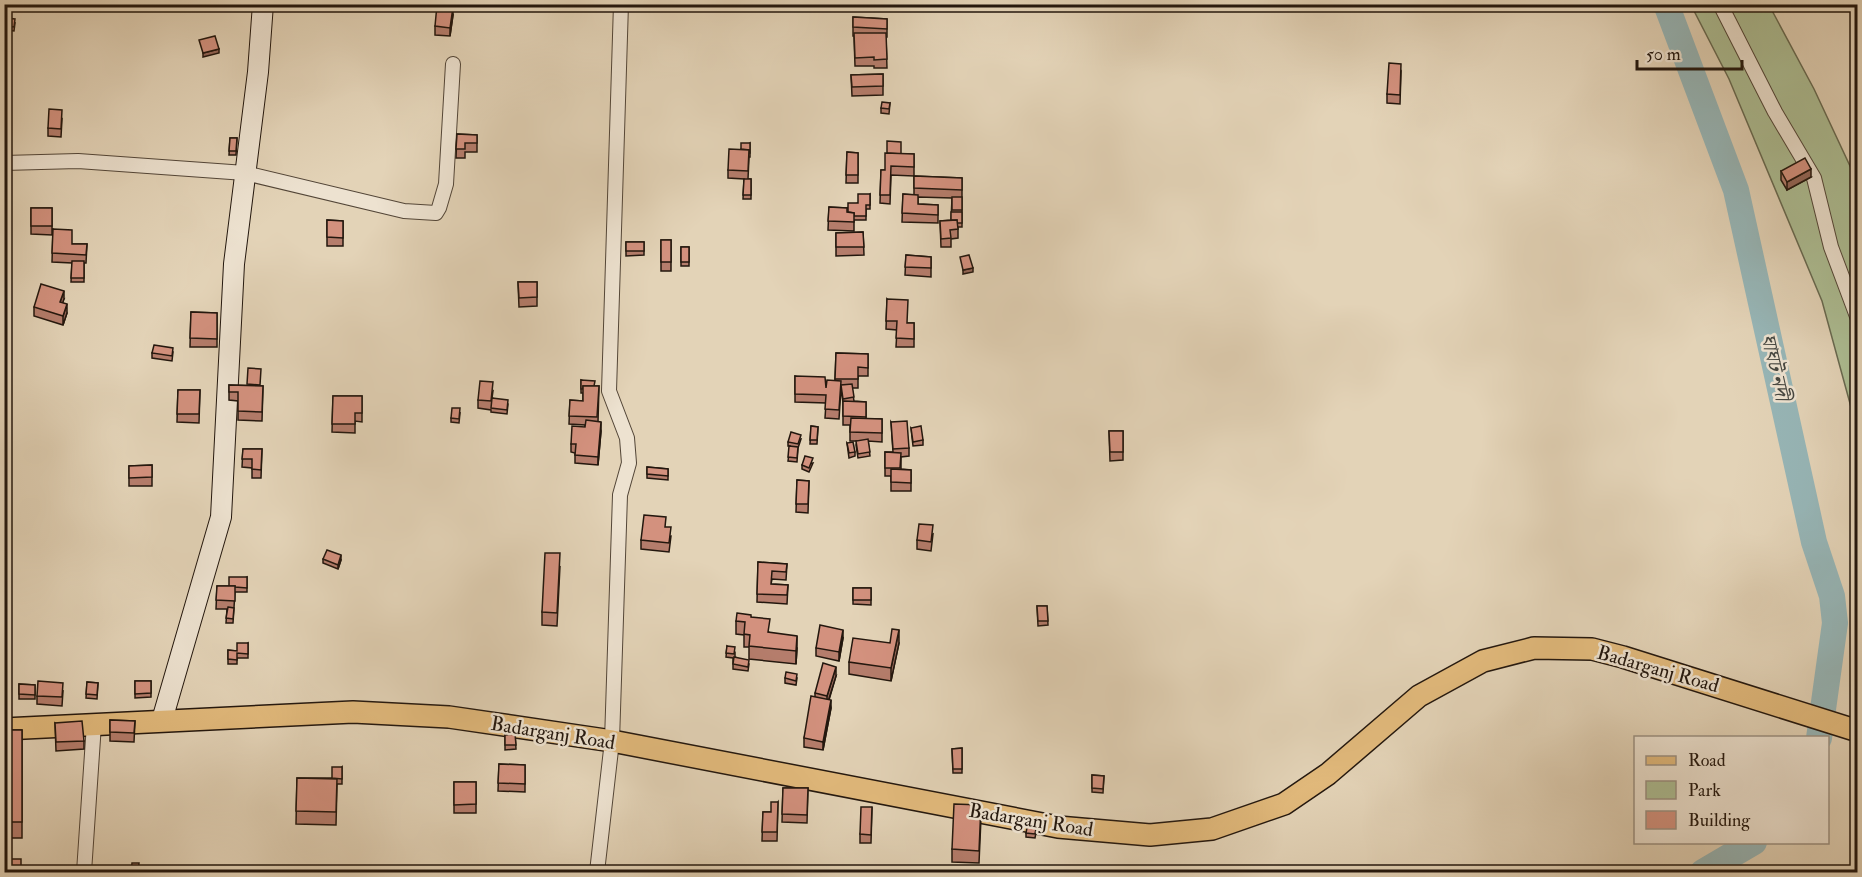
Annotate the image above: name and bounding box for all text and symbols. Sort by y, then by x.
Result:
scale bar [1637,33,1742,71]
text: 50 m [1646,43,1681,66]
water label: ঘাঘট নদী [1754,331,1796,406]
street label: Badarganj Road [1594,640,1722,698]
street label: Badarganj Road [489,711,617,755]
legend [1634,736,1829,844]
text: Road [1688,749,1726,772]
text: Park [1688,779,1721,802]
street label: Badarganj Road [967,798,1095,842]
text: Building [1688,809,1751,832]

